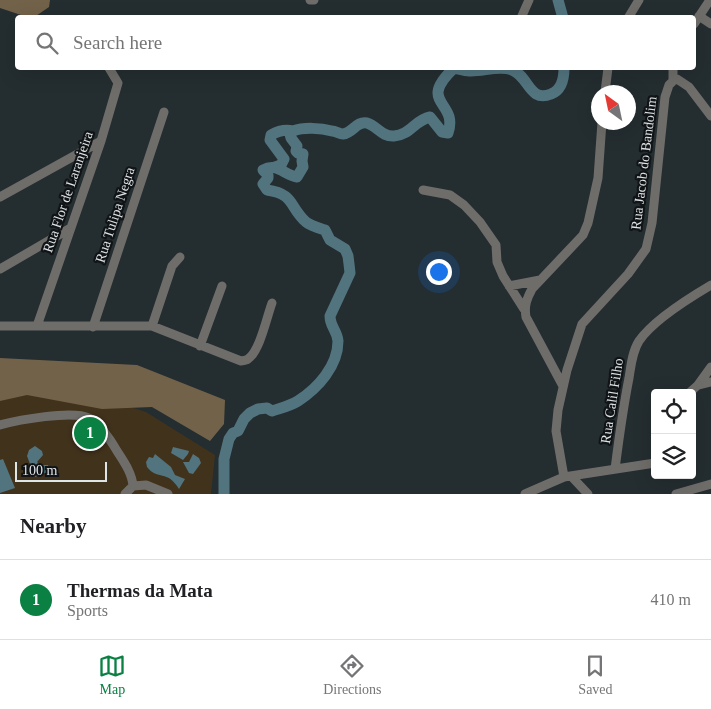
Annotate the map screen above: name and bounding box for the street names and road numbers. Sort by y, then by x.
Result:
street label: Rua Jacob do Bandolim [628,95,660,230]
street label: Rua Flor de Laranjeira [40,129,96,255]
street label: Rua Tulipa Negra [92,165,138,265]
street label: Rua Calil Filho [598,357,626,445]

